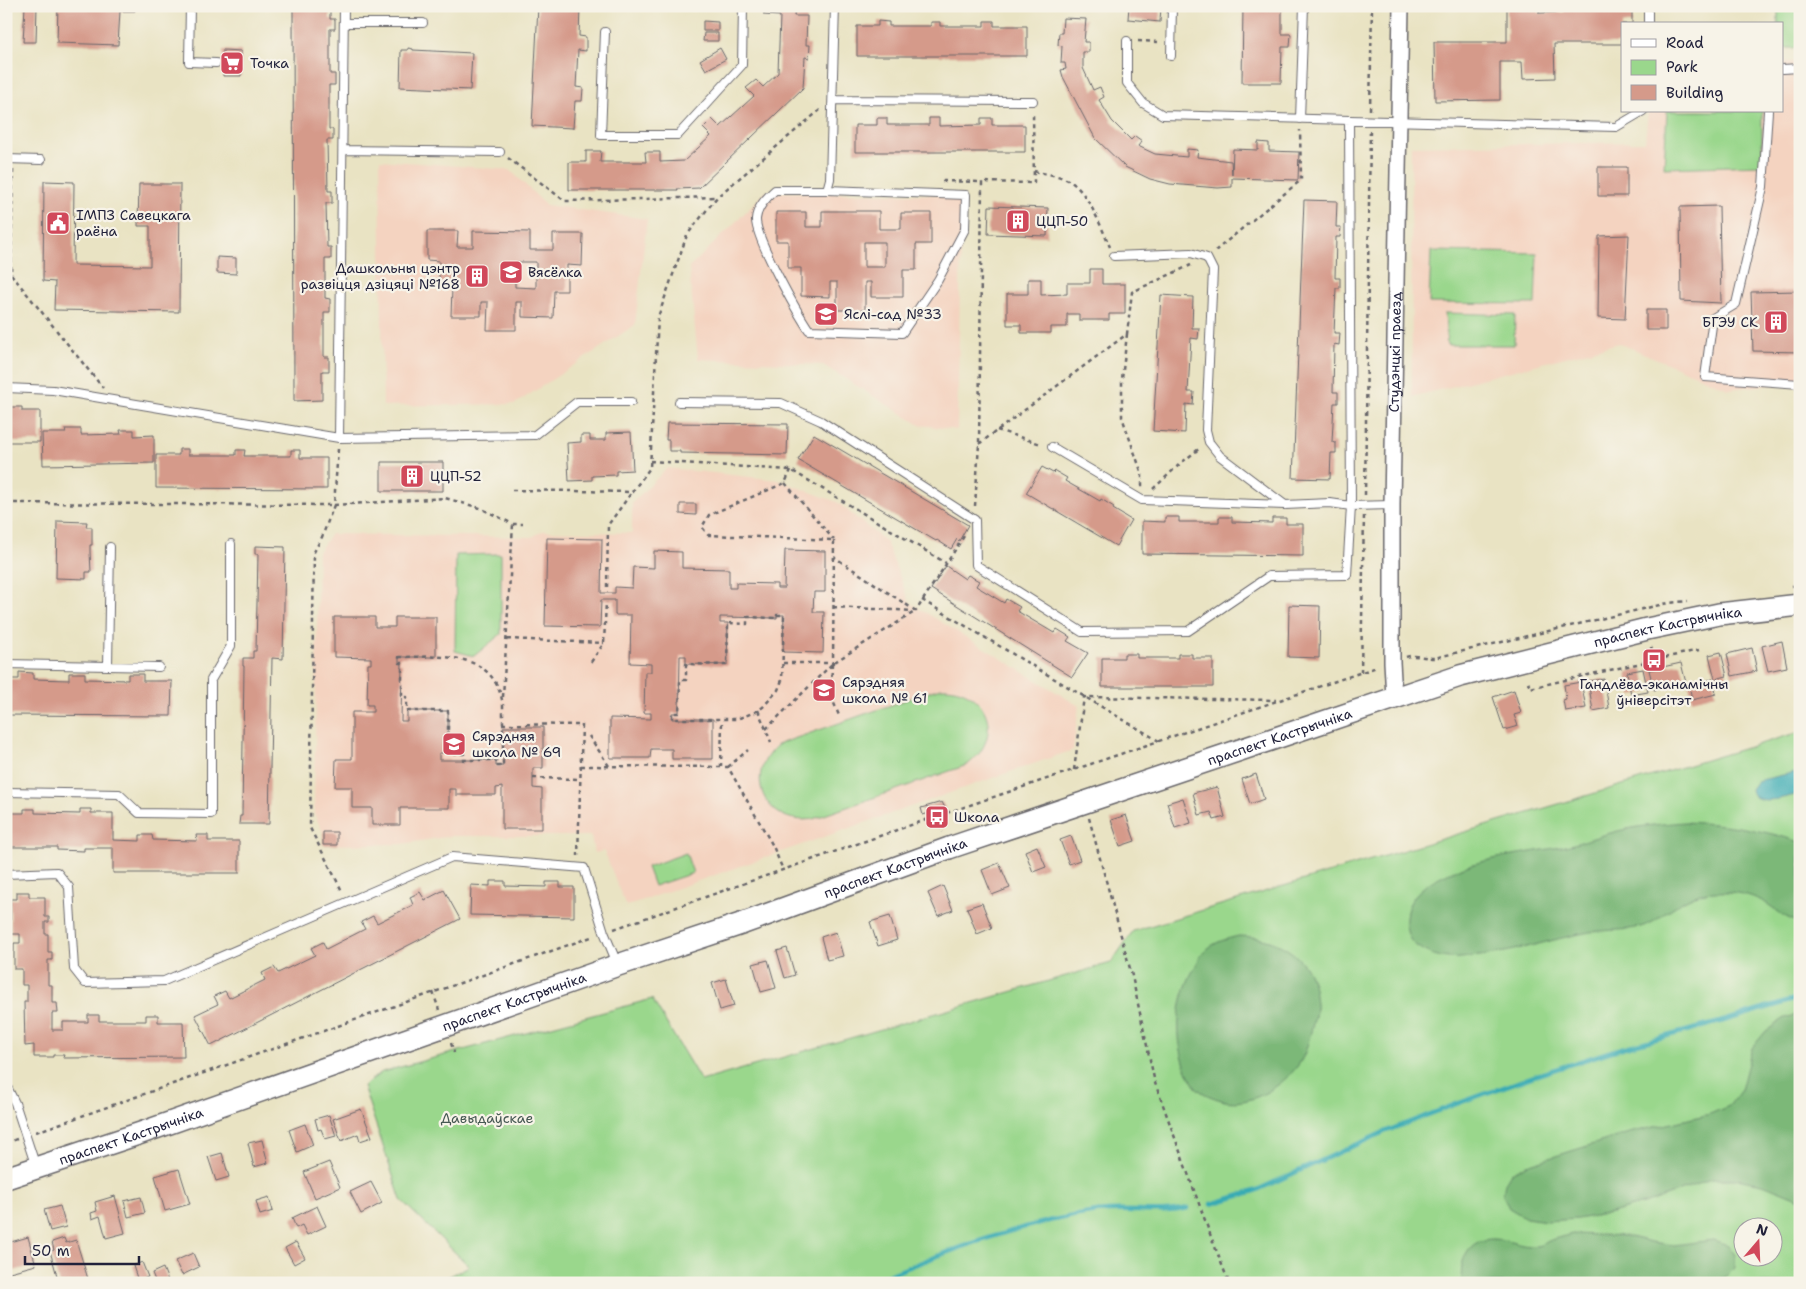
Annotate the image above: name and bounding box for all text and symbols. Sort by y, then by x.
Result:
legend [1621,22,1784,112]
text: Road [1666,33,1704,53]
supermarket icon: Точка [219,50,245,76]
place label: Точка [250,54,289,72]
text: Park [1666,57,1698,77]
text: Building [1666,83,1723,103]
place label: ІМПЗ Савецкага раёна [76,206,191,240]
building icon: ЦЦП-50 [1005,208,1031,234]
public building icon: ІМПЗ Савецкага раёна [45,210,71,236]
place label: ЦЦП-50 [1036,212,1088,230]
place label: Дашкольны цэнтр развіцця дзіцяці №168 [301,259,460,293]
school or university icon: Вясёлка [498,259,524,285]
building icon: Дашкольны цэнтр развіцця дзіцяці №168 [464,263,490,289]
place label: Вясёлка [528,263,582,281]
street label: Студэнцкі праезд [1385,292,1405,413]
school or university icon: Яслі-сад №33 [813,301,839,327]
place label: Яслі-сад №33 [844,305,942,323]
building icon: БГЭУ СК [1763,309,1789,335]
place label: БГЭУ СК [1702,313,1758,331]
building icon: ЦЦП-52 [399,463,425,489]
place label: ЦЦП-52 [430,467,482,485]
street label: праспект Кастрычніка [1592,602,1743,651]
bus stop icon: Гандлёва-эканамічны ўніверсітэт [1641,647,1667,673]
place label: Сярэдняя школа № 61 [842,673,927,707]
place label: Гандлёва-эканамічны ўніверсітэт [1579,675,1729,709]
school or university icon: Сярэдняя школа № 61 [811,677,837,703]
street label: праспект Кастрычніка [1205,704,1354,769]
place label: Сярэдняя школа № 69 [472,727,561,761]
school or university icon: Сярэдняя школа № 69 [441,731,467,757]
bus stop icon: Школа [924,804,950,830]
place label: Школа [954,808,1000,826]
street label: праспект Кастрычніка [821,833,970,902]
street label: праспект Кастрычніка [440,968,589,1035]
street label: праспект Кастрычніка [57,1103,206,1169]
park label: Давыдаўскае [441,1109,533,1127]
north arrow [1734,1216,1784,1266]
text: N [1754,1219,1770,1240]
scale bar [25,1234,139,1266]
text: 50 m [32,1241,70,1261]

